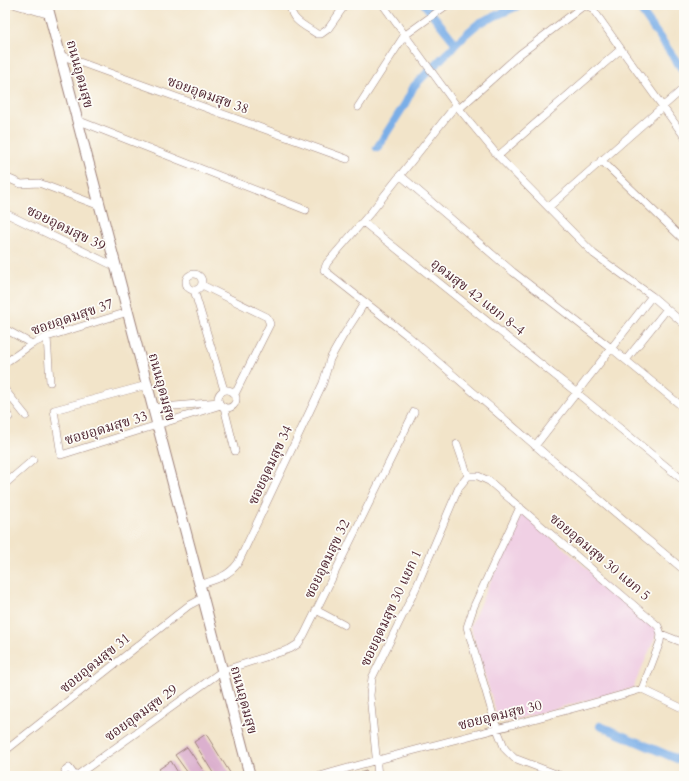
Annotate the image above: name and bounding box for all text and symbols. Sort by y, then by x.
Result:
street label: ถนนอุดมสุข [62,38,98,110]
street label: ซอยอุดมสุข 38 [164,71,252,119]
street label: ซอยอุดมสุข 39 [23,201,109,255]
street label: อุดมสุข 42 แยก 8-4 [427,254,529,340]
street label: ซอยอุดมสุข 37 [28,294,116,340]
street label: ถนนอุดมสุข [144,351,180,423]
street label: ซอยอุดมสุข 33 [62,406,150,450]
street label: ซอยอุดมสุข 34 [243,422,297,508]
street label: ซอยอุดมสุข 30 แยก 5 [545,509,655,605]
street label: ซอยอุดมสุข 32 [300,516,354,602]
street label: ซอยอุดมสุข 30 แยก 1 [356,547,426,669]
street label: ซอยอุดมสุข 31 [56,629,134,697]
street label: ถนนอุดมสุข [226,664,262,736]
street label: ซอยอุดมสุข 29 [101,680,181,746]
street label: ซอยอุดมสุข 30 [456,695,544,735]

